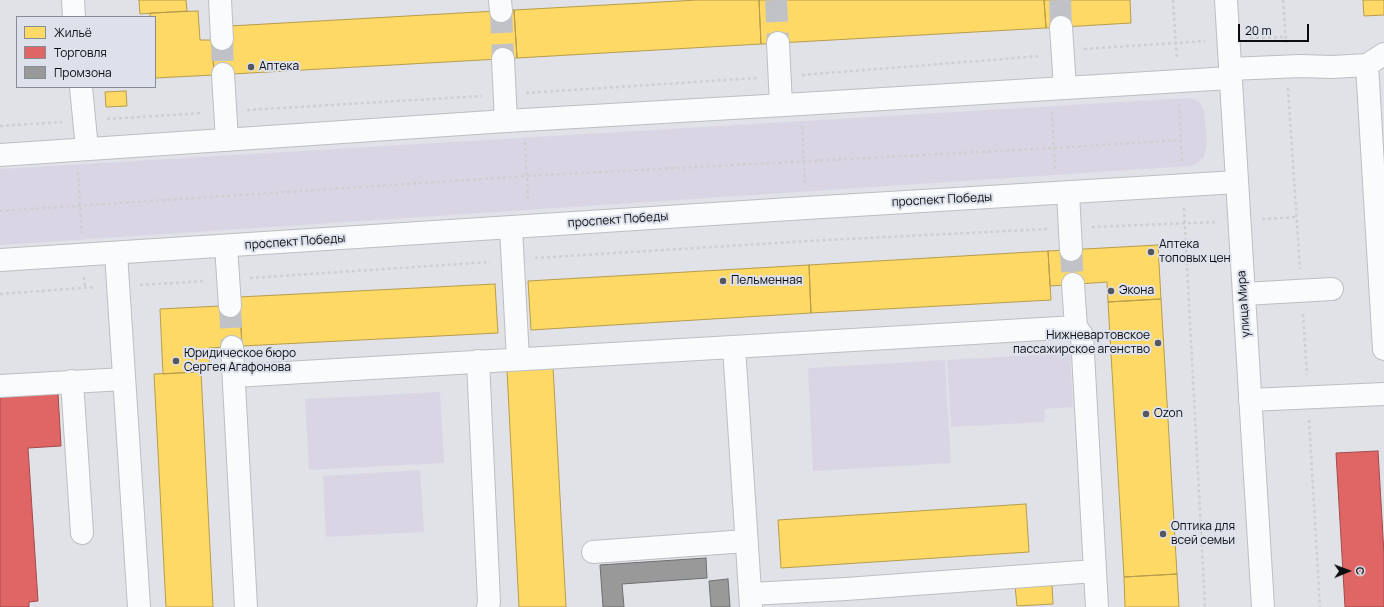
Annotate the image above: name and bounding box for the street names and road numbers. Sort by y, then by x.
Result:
street label: проспект Победы [891,190,993,210]
street label: проспект Победы [567,209,669,231]
street label: проспект Победы [244,231,346,253]
street label: улица Мира [1234,270,1254,338]

